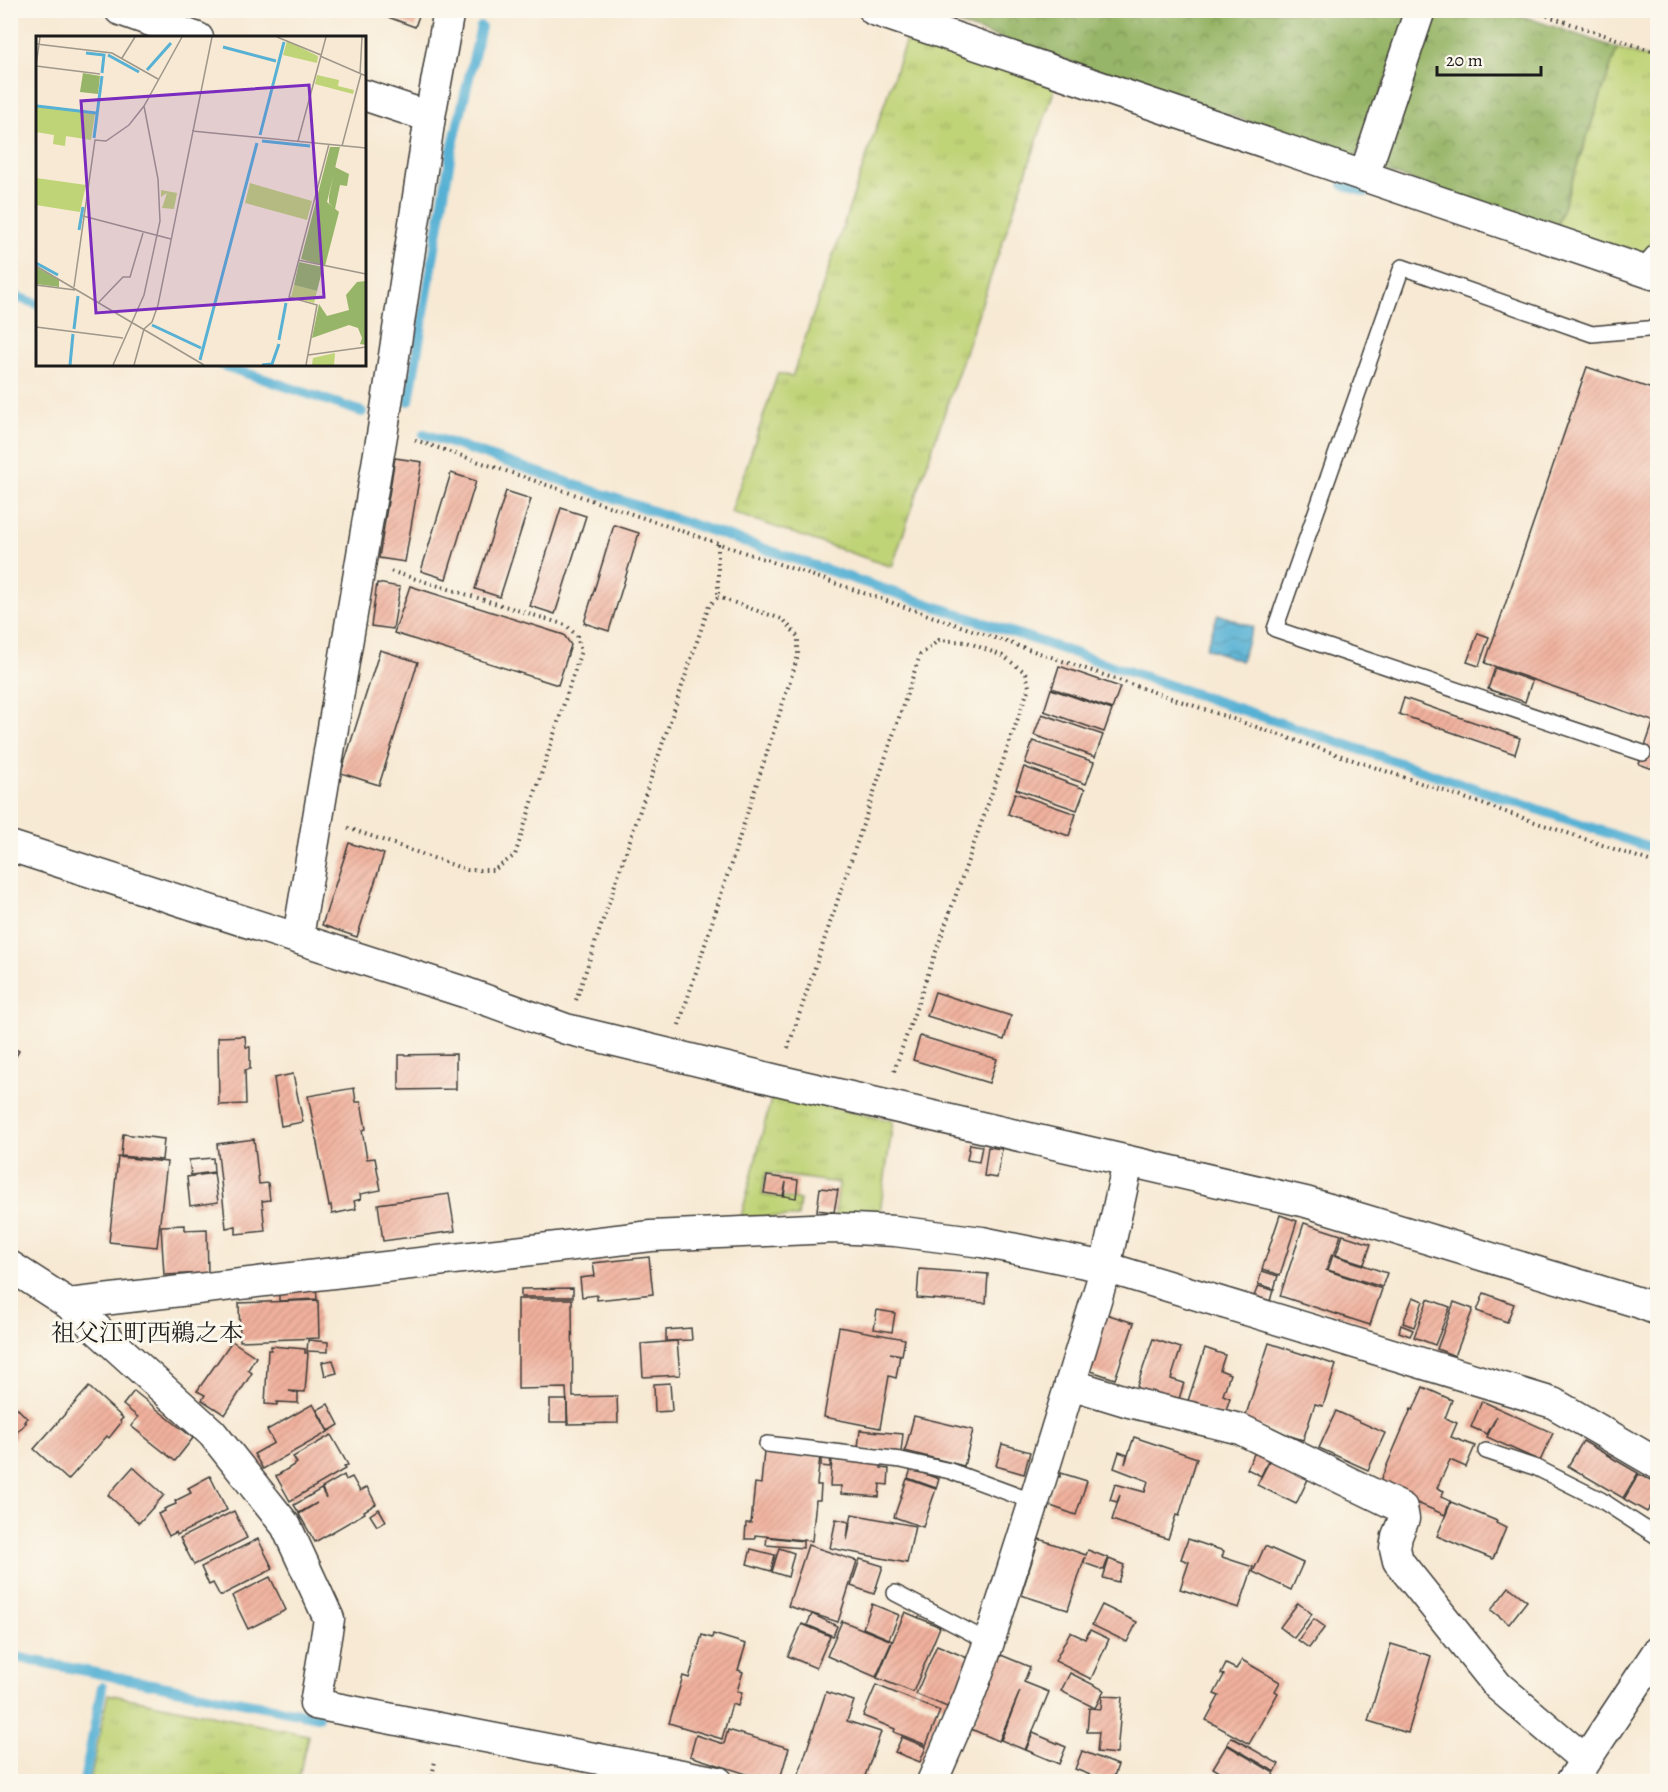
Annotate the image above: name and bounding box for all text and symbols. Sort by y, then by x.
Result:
inset map [36,36,366,366]
scale bar [1437,39,1540,77]
text: 20 m [1446,48,1483,72]
district label: 祖父江町西鵜之本 [51,1317,243,1349]

